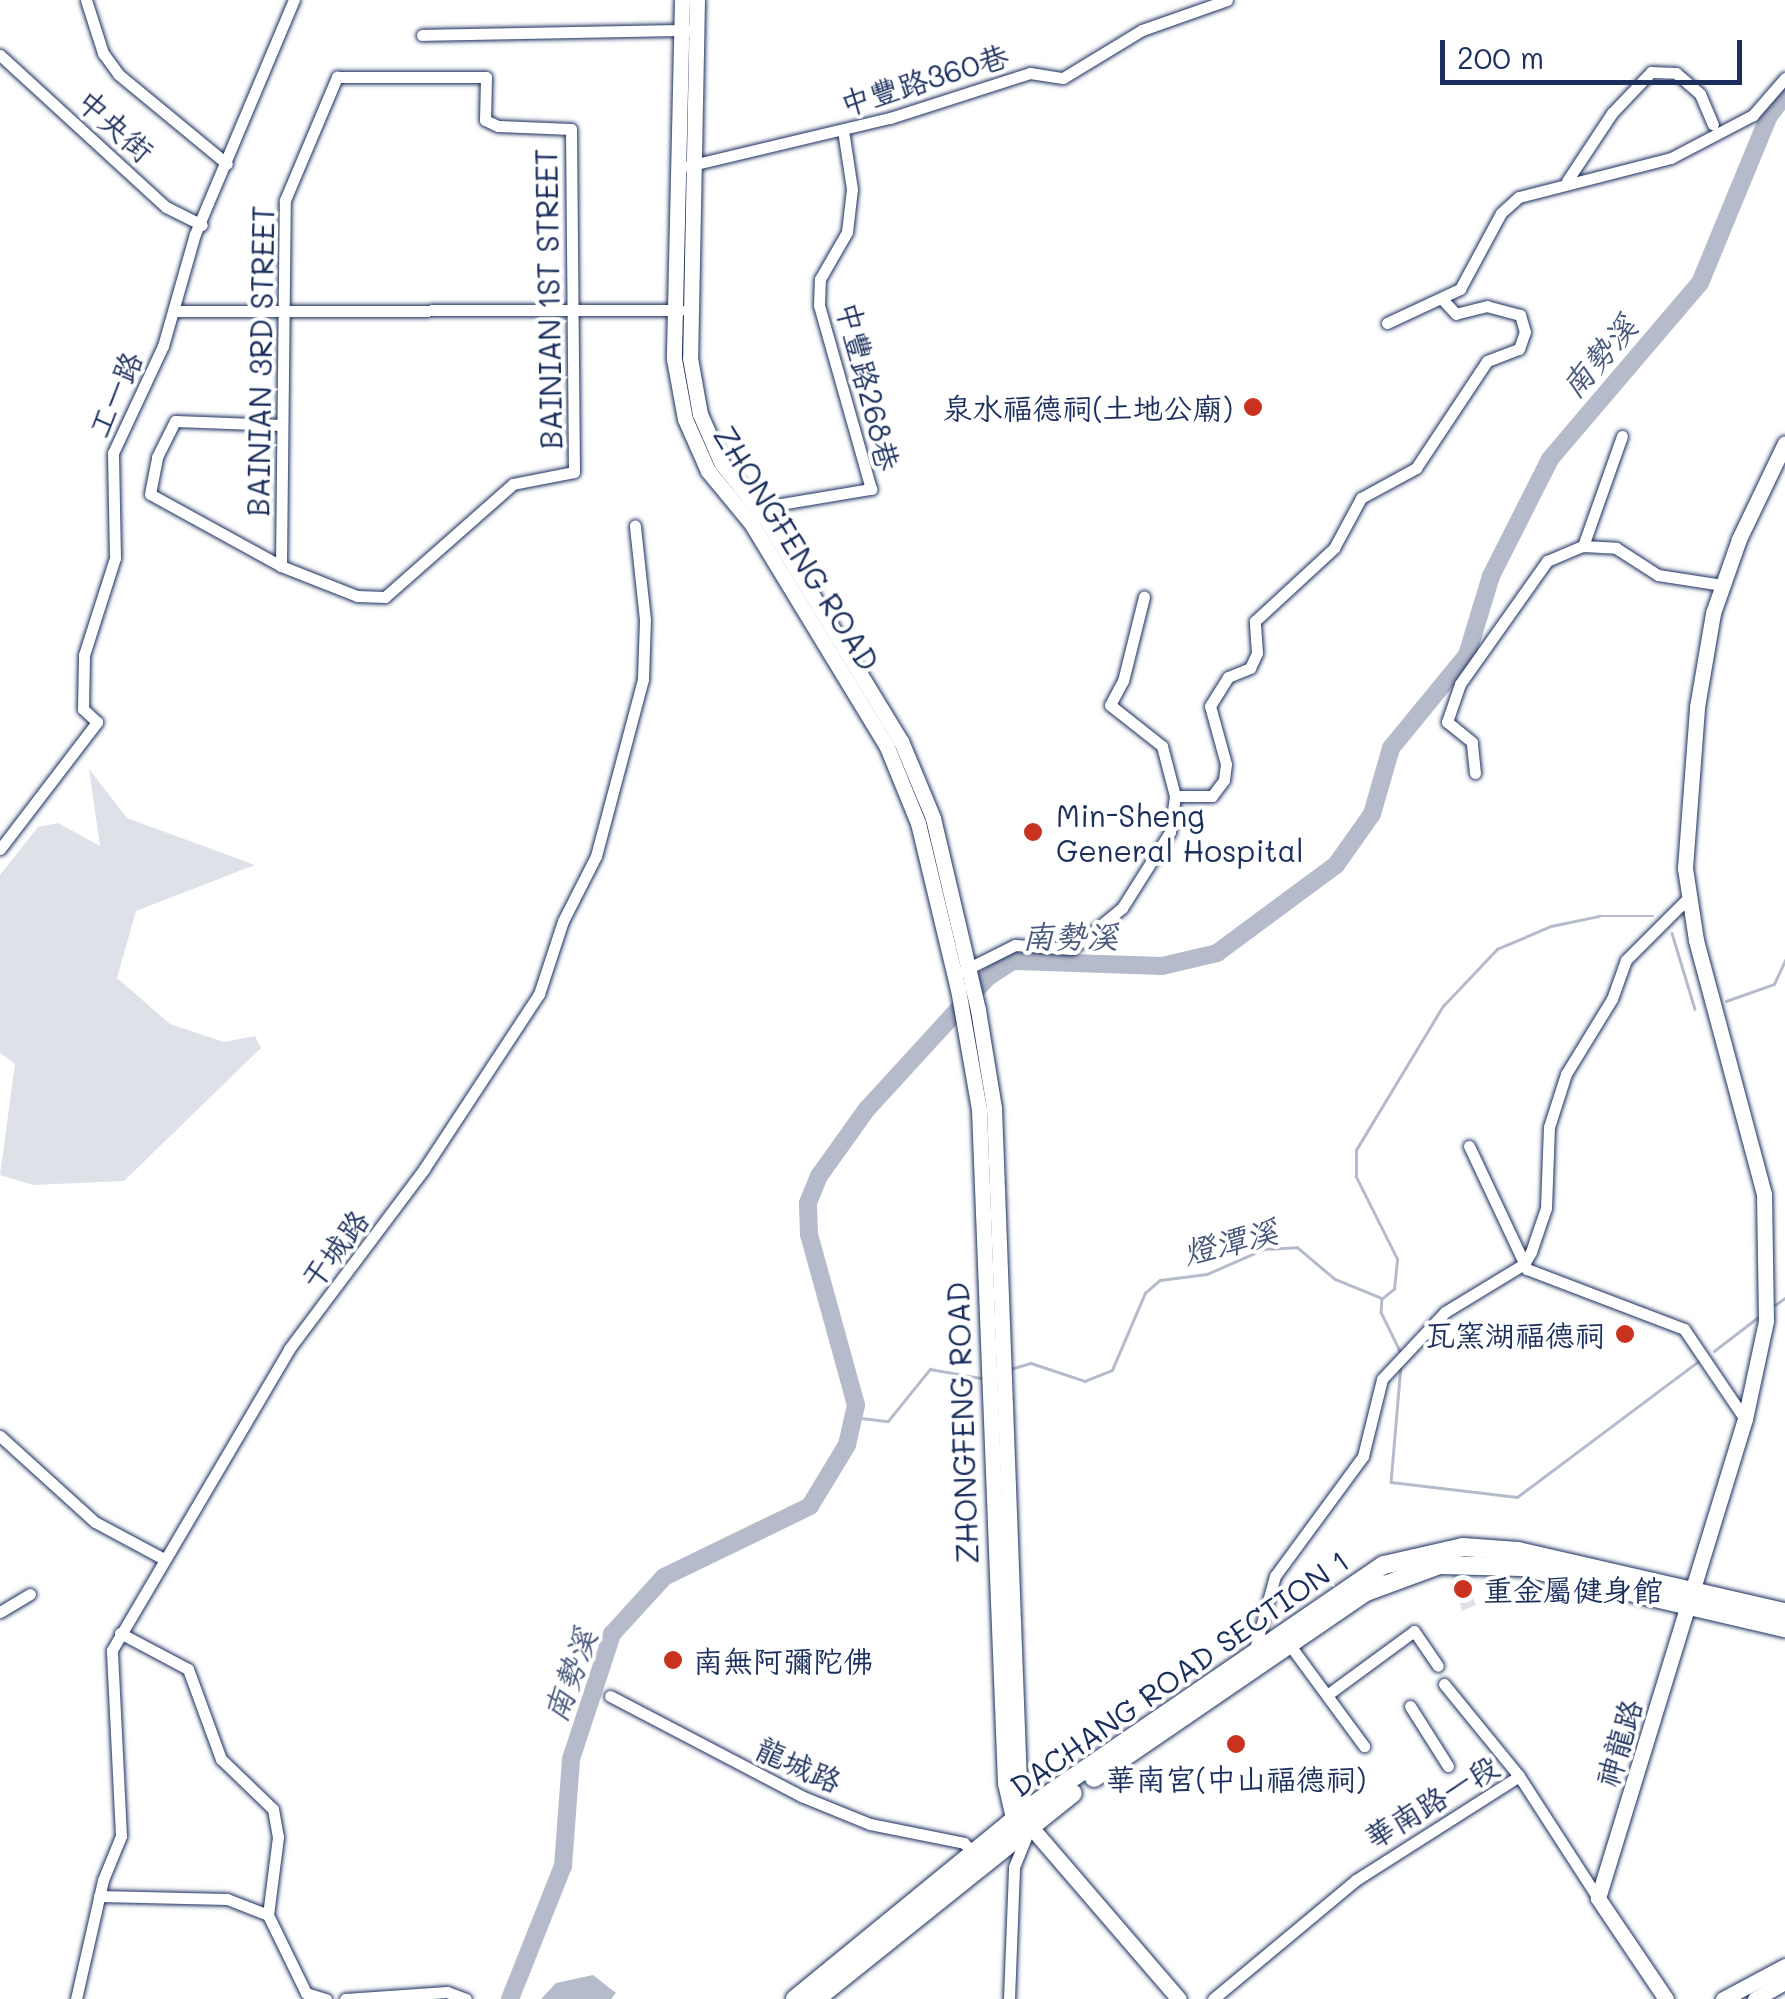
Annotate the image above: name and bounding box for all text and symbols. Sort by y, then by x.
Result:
scale bar [1445,20,1748,82]
street label: 中豐路360巷 [835,36,1013,122]
text: 200 m [1457,37,1544,77]
street label: 中央街 [71,82,161,168]
street label: BAINIAN 1ST STREET [527,148,569,450]
street label: BAINIAN 3RD STREET [239,205,281,517]
street label: 中豐路268巷 [831,298,907,474]
water label: 南勢溪 [1552,307,1644,405]
street label: 工一路 [79,346,149,442]
place label: 泉水福德祠(土地公廟) [943,389,1233,425]
marker: 泉水福德祠(土地公廟) [1242,396,1264,418]
street label: ZHONGFENG ROAD [707,419,887,677]
place label: Min-Sheng General Hospital [1056,797,1304,868]
marker: Min-Sheng General Hospital [1020,819,1046,845]
water label: 南勢溪 [1022,916,1118,954]
street label: 干城路 [293,1202,375,1296]
water label: 燈潭溪 [1179,1211,1281,1271]
street label: ZHONGFENG ROAD [939,1281,985,1565]
place label: 瓦窯湖福德祠 [1425,1316,1605,1352]
marker: 瓦窯湖福德祠 [1614,1323,1636,1345]
street label: DACHANG ROAD SECTION 1 [1003,1542,1355,1804]
place label: 重金屬健身館 [1483,1571,1663,1607]
marker: 重金屬健身館 [1452,1578,1474,1600]
water label: 南勢溪 [535,1623,603,1727]
place label: 南無阿彌陀佛 [693,1642,873,1678]
marker: 南無阿彌陀佛 [662,1649,684,1671]
street label: 神龍路 [1588,1695,1648,1791]
street label: 龍城路 [751,1729,847,1799]
marker: 華南宮(中山福德祠) [1225,1733,1247,1755]
street label: 華南路一段 [1357,1747,1505,1855]
place label: 華南宮(中山福德祠) [1106,1760,1366,1796]

